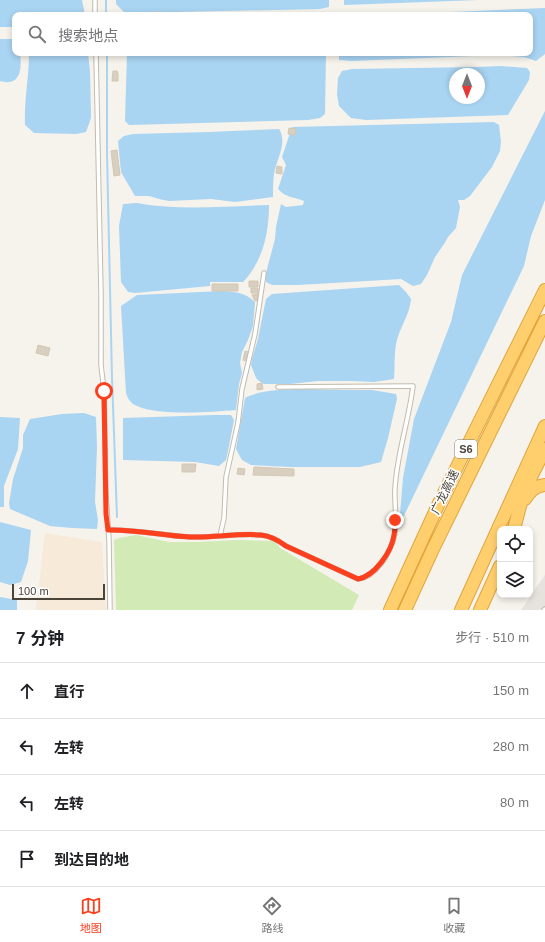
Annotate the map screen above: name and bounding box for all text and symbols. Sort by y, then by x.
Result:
search box [12,12,533,56]
icon: search [26,23,48,45]
text: 搜索地点 [58,27,118,44]
north arrow [449,68,485,104]
route start [95,382,113,400]
road number: S6 [455,440,477,458]
street label: 广龙高速 [428,467,462,517]
route end [386,511,404,529]
map controls [497,526,533,598]
button: locate [497,526,533,562]
button: layers [497,562,533,598]
scale bar [12,582,105,601]
text: 100 m [18,585,49,597]
text: 7 分钟 [16,629,64,648]
text: 步行 · 510 m [455,630,529,645]
icon: ahead [16,680,38,702]
text: 直行 [54,683,84,700]
text: 150 m [493,683,529,698]
icon: left [16,736,38,758]
text: 左转 [54,739,84,756]
text: 280 m [493,739,529,754]
icon: left [16,792,38,814]
text: 左转 [54,795,84,812]
text: 80 m [500,795,529,810]
icon: arrive [16,848,38,870]
text: 到达目的地 [54,851,129,868]
tab: 地图 [80,895,102,935]
tab: 路线 [261,895,283,935]
tab: 收藏 [443,895,465,935]

